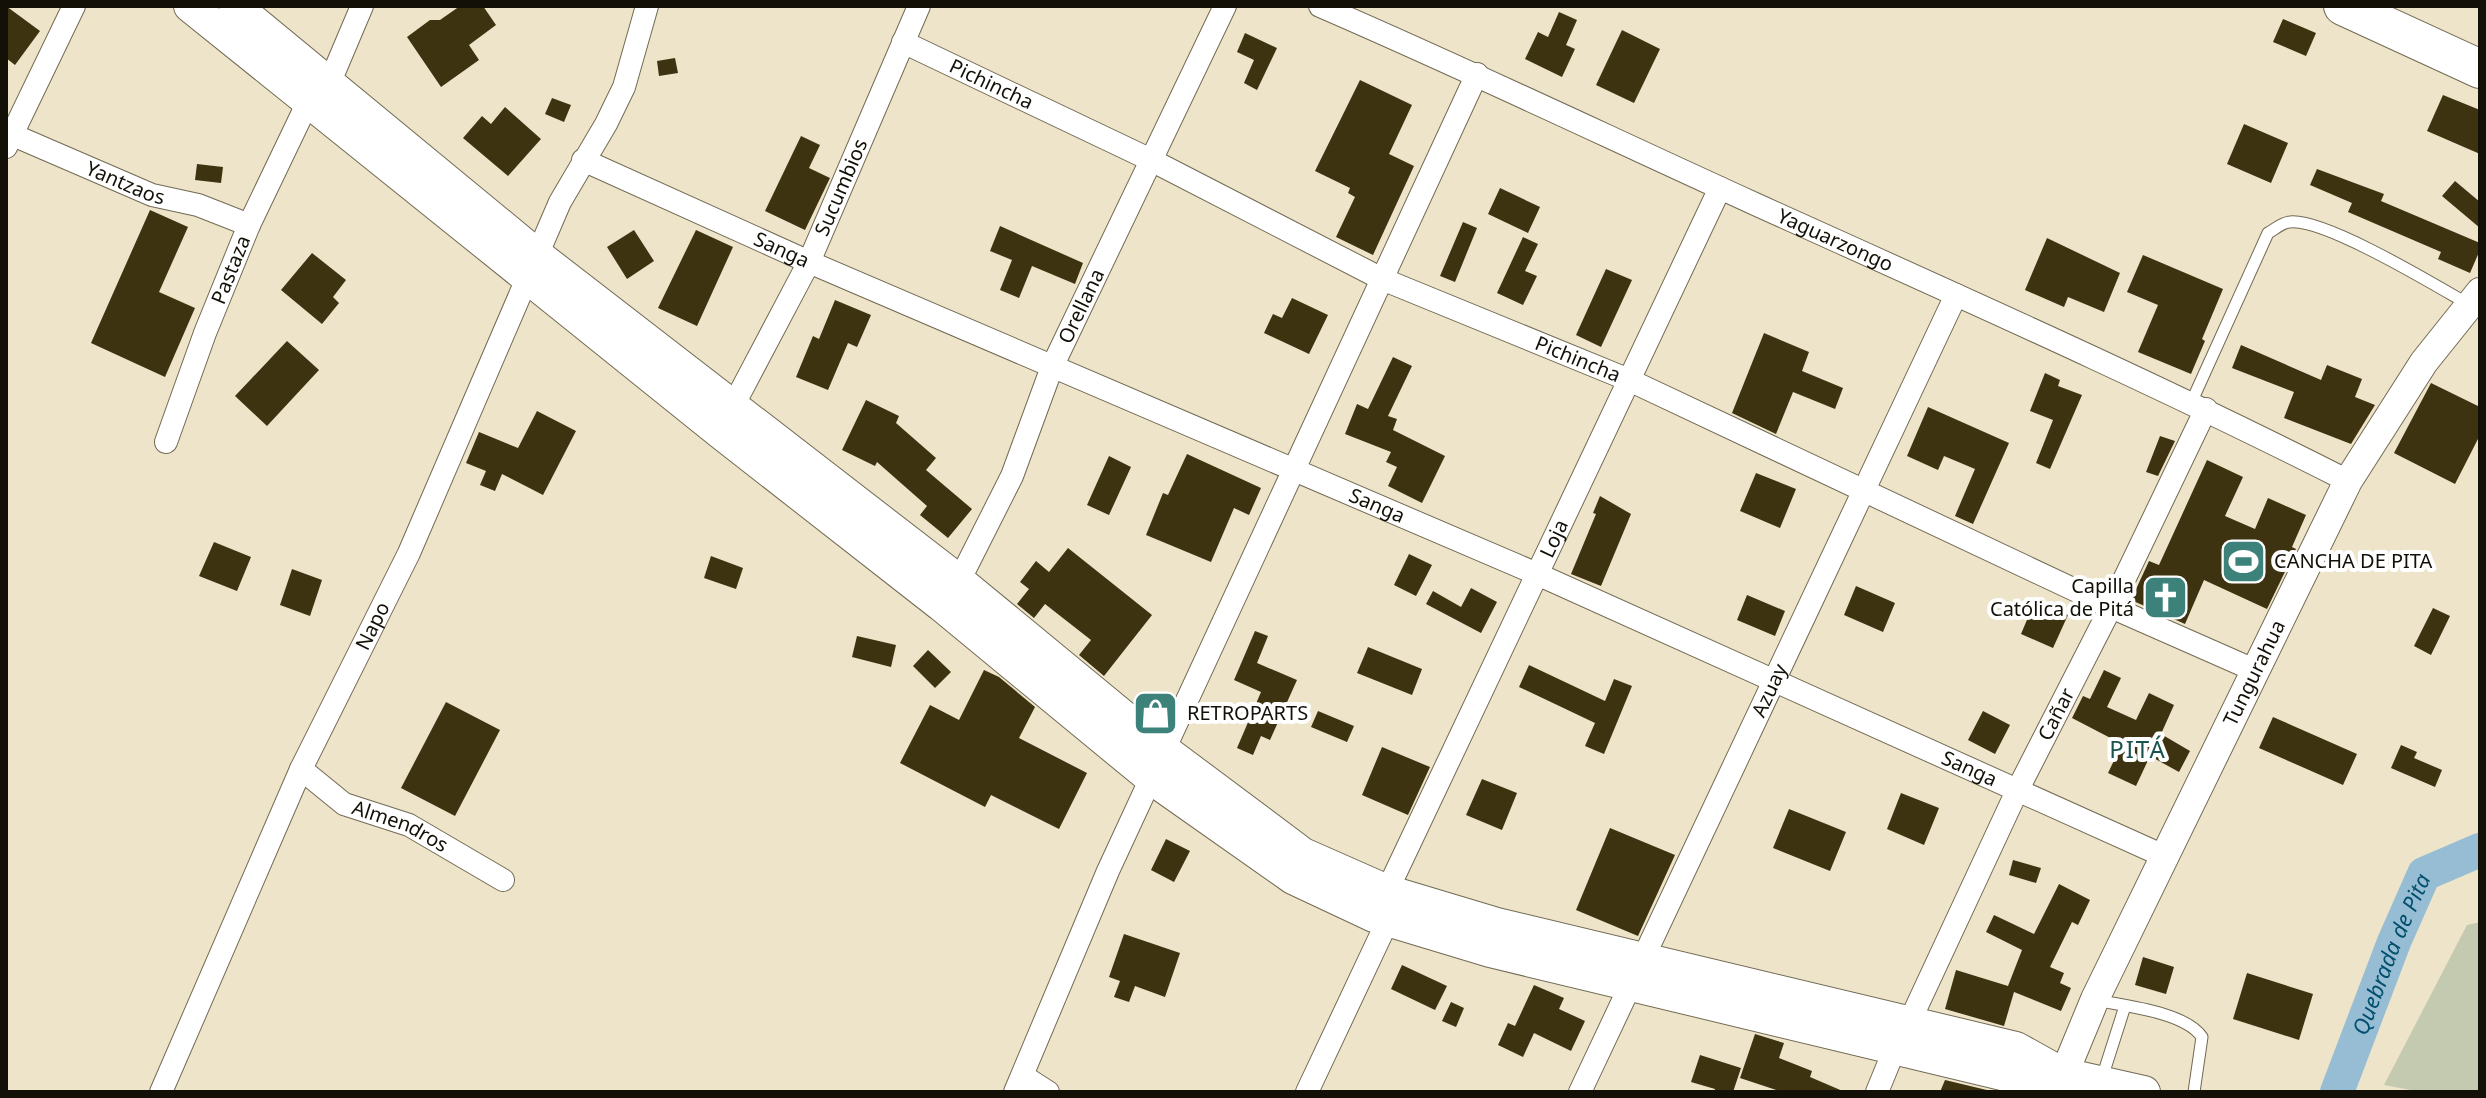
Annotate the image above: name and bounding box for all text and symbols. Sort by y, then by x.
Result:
street label: Pichincha [945,52,1038,115]
street label: Sucumbios [808,134,873,240]
street label: Yantzaos [82,154,167,210]
street label: Yaguarzongo [1773,202,1898,278]
street label: Sanga [750,225,814,273]
street label: Pastaza [204,231,256,308]
street label: Orellana [1051,264,1110,348]
street label: Pichincha [1531,329,1625,388]
street label: Sanga [1345,481,1409,529]
street label: Loja [1533,515,1574,562]
sports icon: CANCHA DE PITA [2219,537,2267,585]
place label: CANCHA DE PITA [2274,547,2433,574]
place label: Capilla Católica de Pitá [1990,572,2134,622]
church icon: Capilla Católica de Pitá [2141,573,2189,621]
street label: Napo [349,597,396,654]
street label: Tungurahua [2217,615,2291,730]
street label: Azuay [1745,658,1793,721]
street label: Cañar [2031,683,2080,745]
shop icon: RETROPARTS [1132,689,1180,737]
place label: RETROPARTS [1187,699,1308,726]
district label: PITÁ [2109,732,2167,765]
street label: Sanga [1937,744,2002,792]
street label: Almendros [349,794,453,858]
water label: Quebrada de Pita [2344,868,2437,1039]

